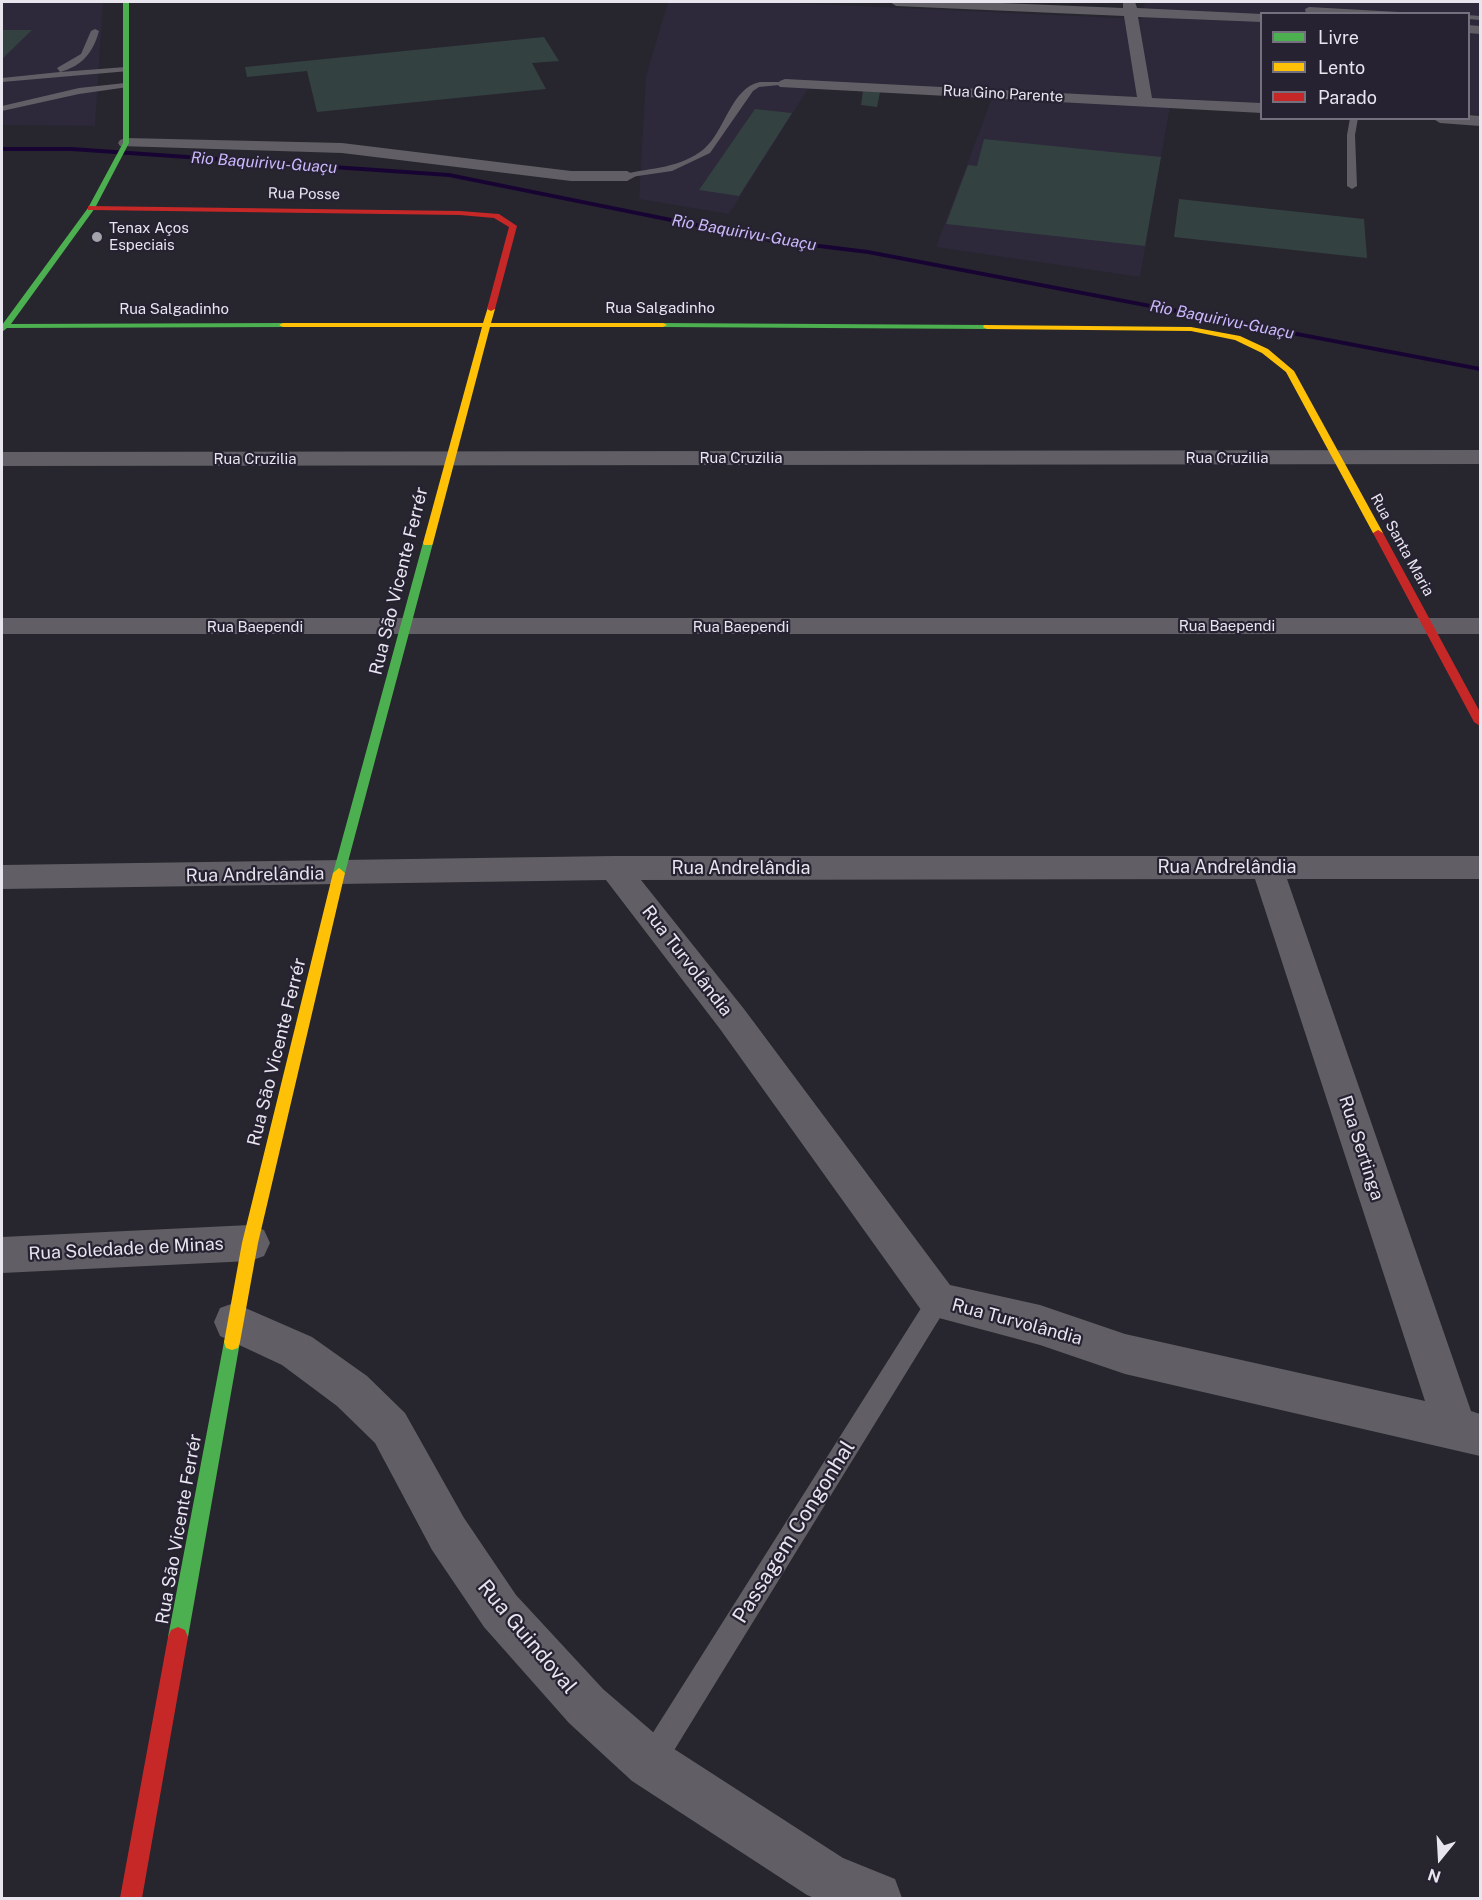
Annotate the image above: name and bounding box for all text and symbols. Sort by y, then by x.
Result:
legend [1260,12,1470,120]
text: Livre [1318,27,1359,48]
text: Lento [1318,57,1365,78]
street label: Rua Gino Parente [942,82,1064,106]
text: Parado [1318,87,1377,108]
water label: Rio Baquirivu-Guaçu [190,148,338,178]
street label: Rua Posse [268,184,340,204]
water label: Rio Baquirivu-Guaçu [670,211,818,255]
place label: Tenax Aços Especiais [109,219,189,254]
marker: Tenax Aços Especiais [90,230,104,244]
water label: Rio Baquirivu-Guaçu [1148,297,1296,343]
street label: Rua Salgadinho [605,299,715,317]
street label: Rua Salgadinho [119,300,229,318]
street label: Rua Cruzilia [699,449,783,467]
street label: Rua Cruzilia [1185,449,1269,467]
street label: Rua Cruzilia [213,450,297,468]
street label: Rua São Vicente Ferrér [365,485,433,677]
street label: Rua Santa Maria [1366,491,1438,599]
street label: Rua Baependi [1179,617,1275,635]
street label: Rua Baependi [207,618,303,636]
street label: Rua Baependi [693,618,789,636]
street label: Rua Andrelândia [1158,856,1296,878]
street label: Rua Andrelândia [672,857,810,879]
street label: Rua Andrelândia [185,863,325,887]
street label: Rua Turvolândia [637,901,737,1021]
street label: Rua São Vicente Ferrér [243,956,311,1148]
street label: Rua Sertinga [1334,1093,1388,1203]
street label: Rua Soledade de Minas [28,1233,224,1265]
street label: Rua Turvolândia [949,1294,1085,1350]
street label: Rua São Vicente Ferrér [152,1432,206,1626]
street label: Passagem Congonhal [728,1436,860,1628]
street label: Rua Guindoval [472,1575,582,1699]
north arrow [1410,1828,1470,1888]
text: N [1425,1865,1443,1887]

